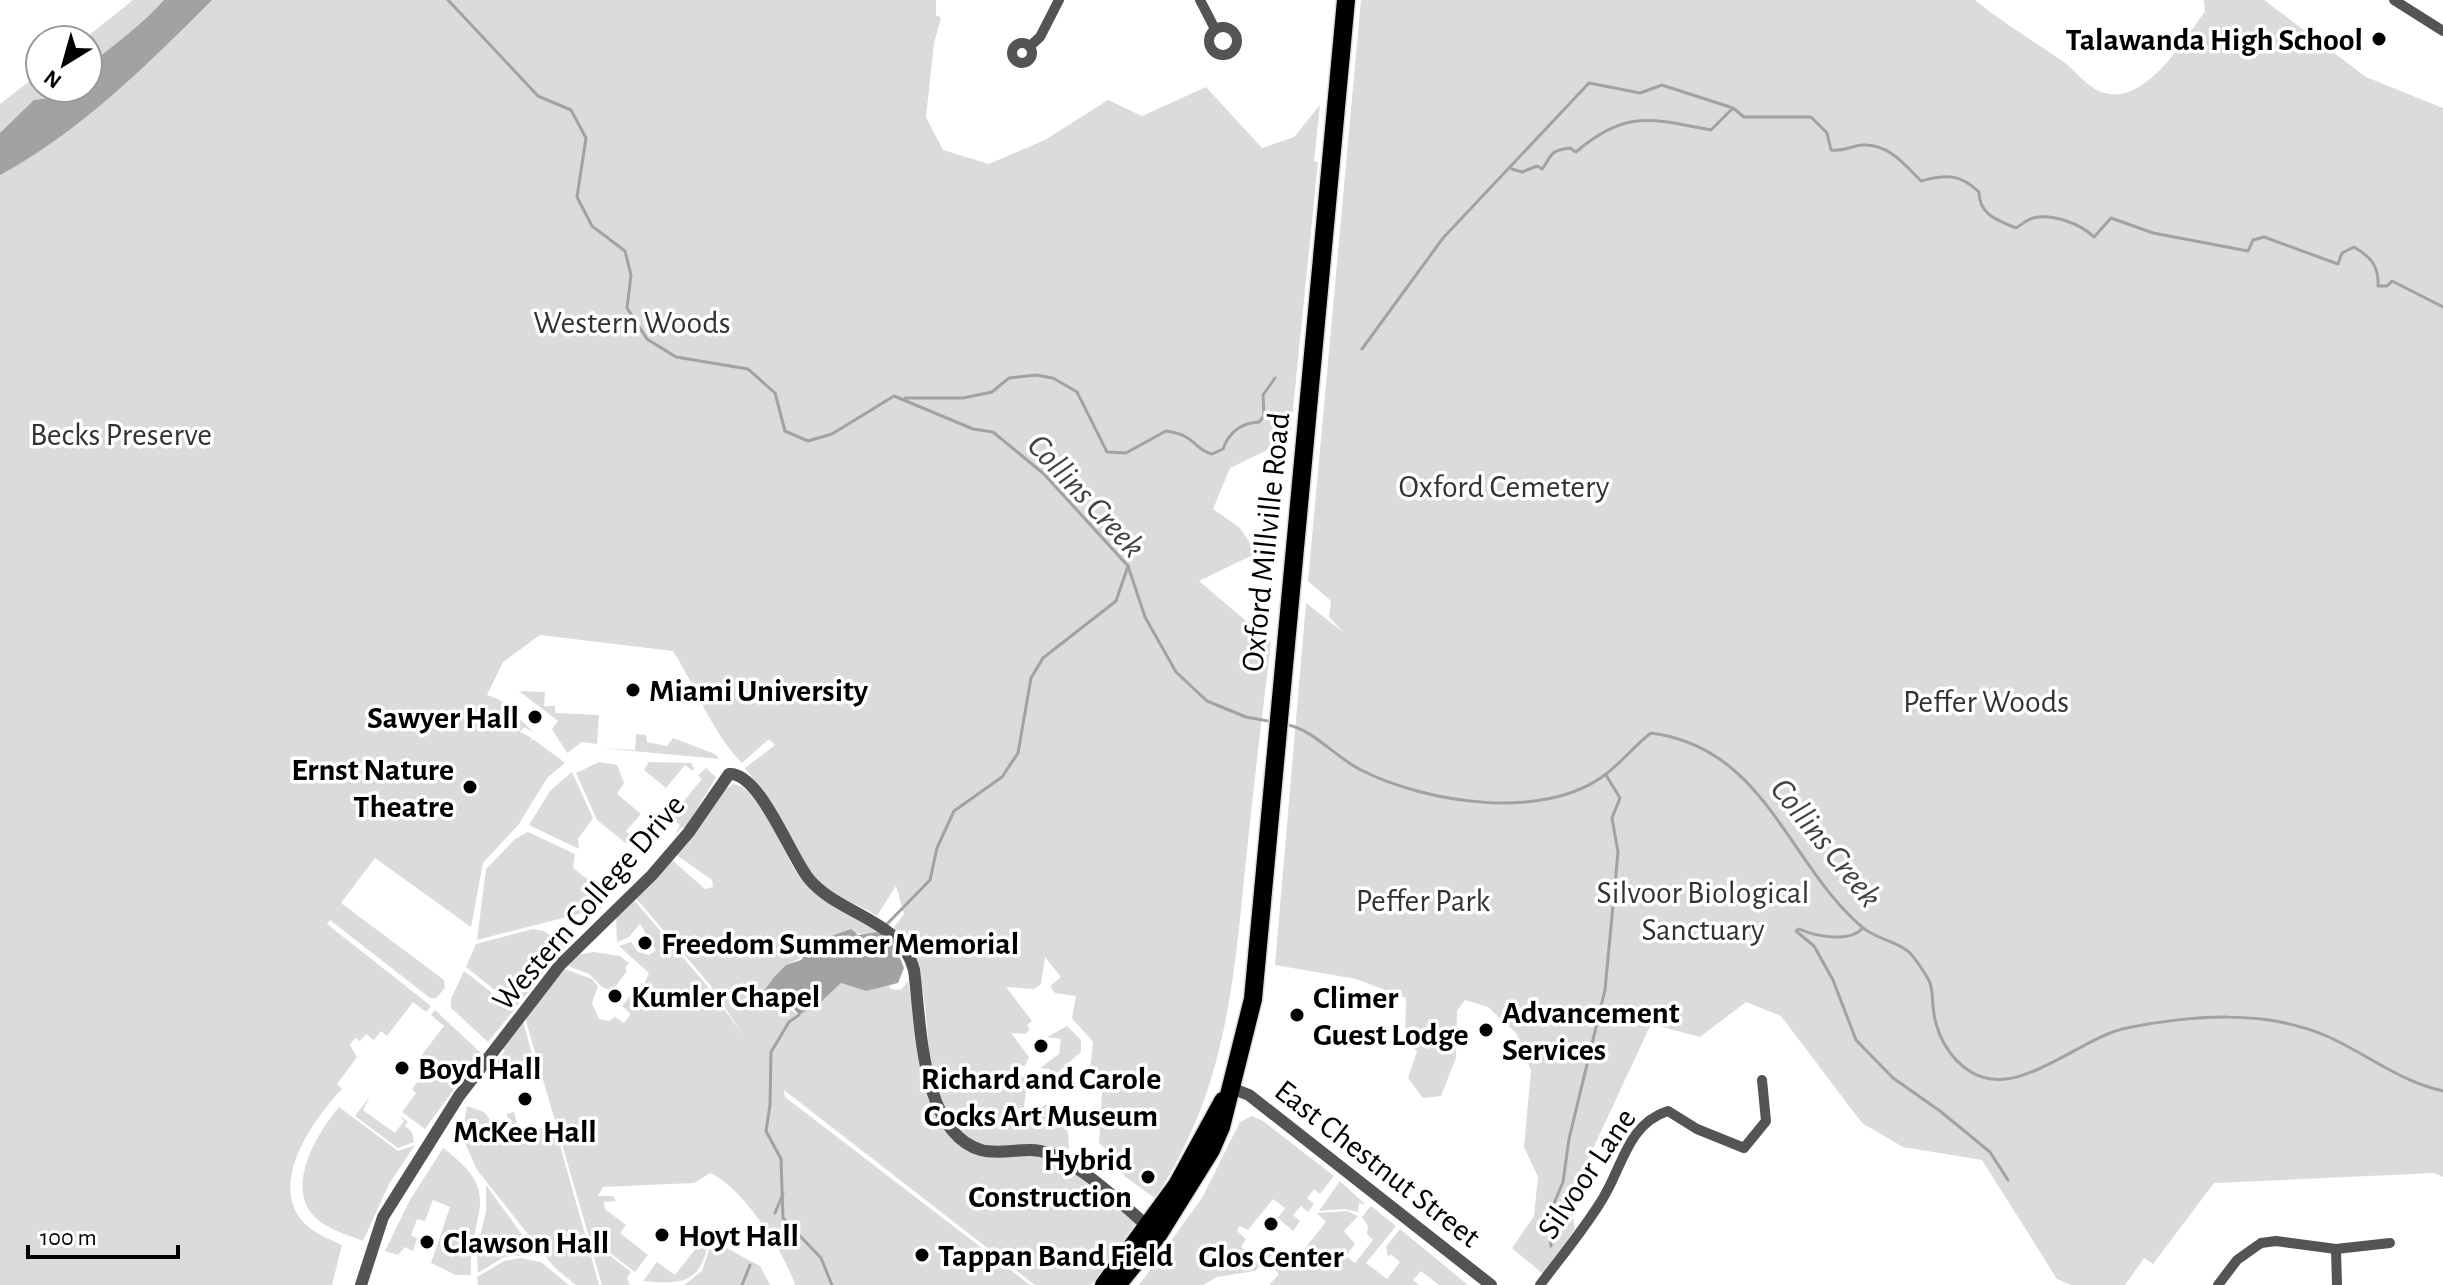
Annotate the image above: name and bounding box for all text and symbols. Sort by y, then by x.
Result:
north arrow [24,24,104,104]
place label: Talawanda High School [2066,24,2363,56]
marker: Talawanda High School [2370,30,2388,48]
text: N [40,66,65,93]
park label: Western Woods [533,307,731,339]
street label: Oxford Millville Road [1236,411,1296,673]
park label: Becks Preserve [30,419,212,451]
water label: Collins Creek [1020,428,1151,565]
park label: Oxford Cemetery [1399,471,1610,503]
place label: Miami University [649,675,869,707]
marker: Miami University [624,681,642,699]
park label: Peffer Woods [1903,686,2069,718]
place label: Sawyer Hall [367,702,519,734]
marker: Sawyer Hall [526,708,544,726]
place label: Ernst Nature Theatre [291,754,454,823]
water label: Collins Creek [1764,772,1887,914]
marker: Ernst Nature Theatre [461,778,479,796]
street label: Western College Drive [487,789,691,1017]
park label: Silvoor Biological Sanctuary [1597,877,1809,946]
park label: Peffer Park [1356,885,1491,917]
place label: Freedom Summer Memorial [661,928,1019,960]
marker: Freedom Summer Memorial [636,934,654,952]
place label: Kumler Chapel [631,981,820,1013]
place label: Climer Guest Lodge [1313,982,1469,1051]
marker: Kumler Chapel [606,987,624,1005]
place label: Advancement Services [1502,997,1680,1066]
marker: Climer Guest Lodge [1288,1006,1306,1024]
marker: Advancement Services [1477,1021,1495,1039]
marker: Richard and Carole Cocks Art Museum [1032,1037,1050,1055]
place label: Boyd Hall [418,1053,541,1085]
marker: Boyd Hall [393,1059,411,1077]
place label: Richard and Carole Cocks Art Museum [921,1063,1161,1132]
street label: East Chestnut Street [1269,1074,1486,1254]
marker: McKee Hall [516,1090,534,1108]
street label: Silvoor Lane [1532,1103,1642,1245]
place label: McKee Hall [453,1116,597,1148]
place label: Hybrid Construction [968,1144,1132,1213]
marker: Hybrid Construction [1139,1168,1157,1186]
scale bar [28,1209,178,1259]
marker: Glos Center [1262,1215,1280,1233]
place label: Hoyt Hall [678,1220,799,1252]
text: 100 m [40,1226,97,1250]
marker: Hoyt Hall [653,1226,671,1244]
place label: Clawson Hall [443,1227,609,1259]
marker: Clawson Hall [418,1233,436,1251]
place label: Tappan Band Field [938,1240,1173,1272]
place label: Glos Center [1198,1241,1344,1273]
marker: Tappan Band Field [913,1246,931,1264]

